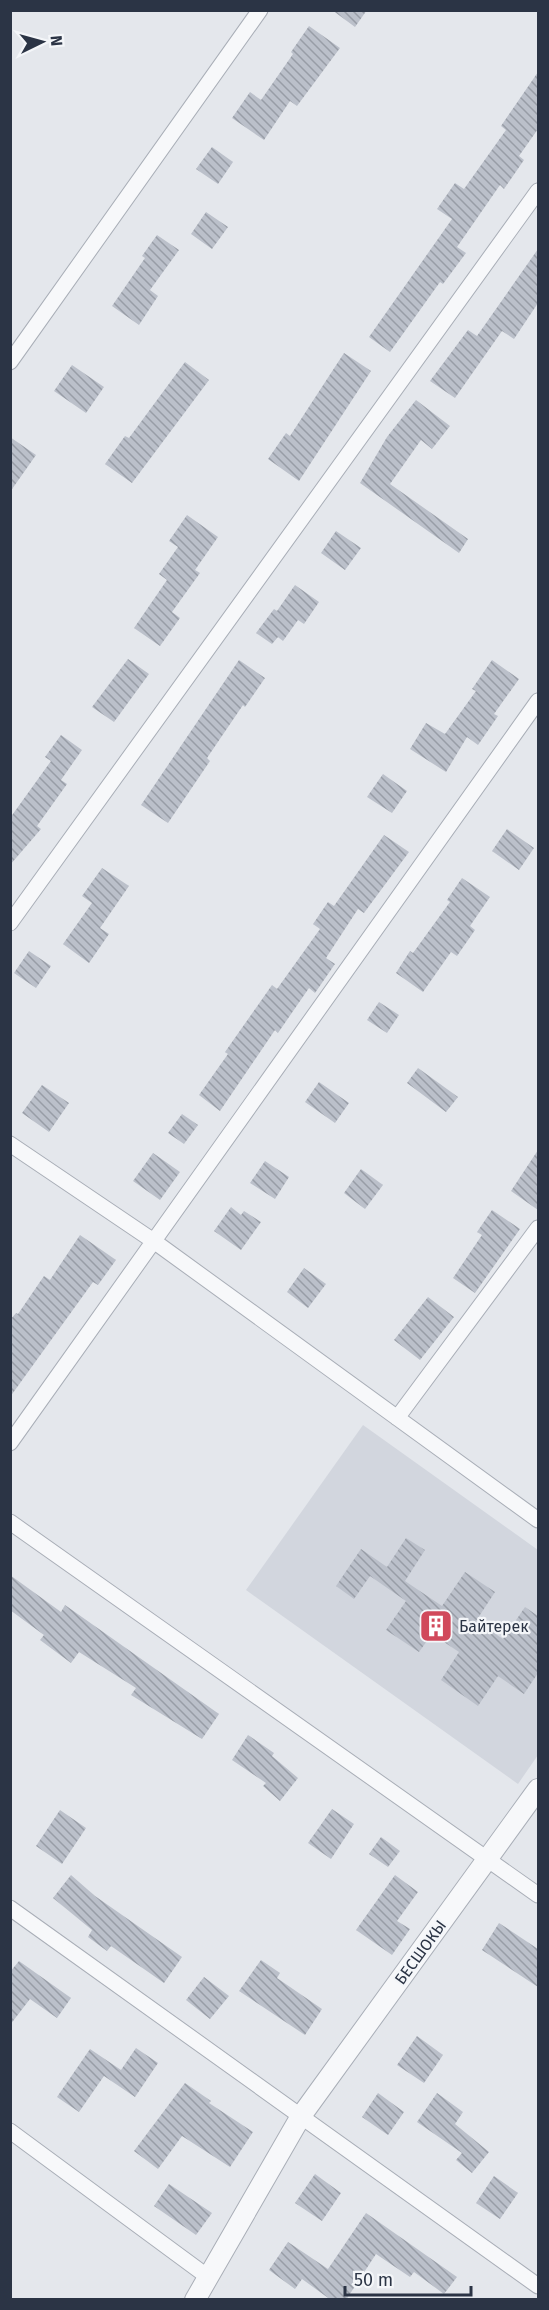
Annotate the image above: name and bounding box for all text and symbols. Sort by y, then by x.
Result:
north arrow [12,12,72,72]
text: N [47,35,66,47]
building icon: Байтерек [418,1608,454,1644]
place label: Байтерек [459,1617,529,1636]
street label: БЕСШОКЫ [391,1916,450,1988]
scale bar [345,2259,471,2297]
text: 50 m [354,2269,393,2291]

